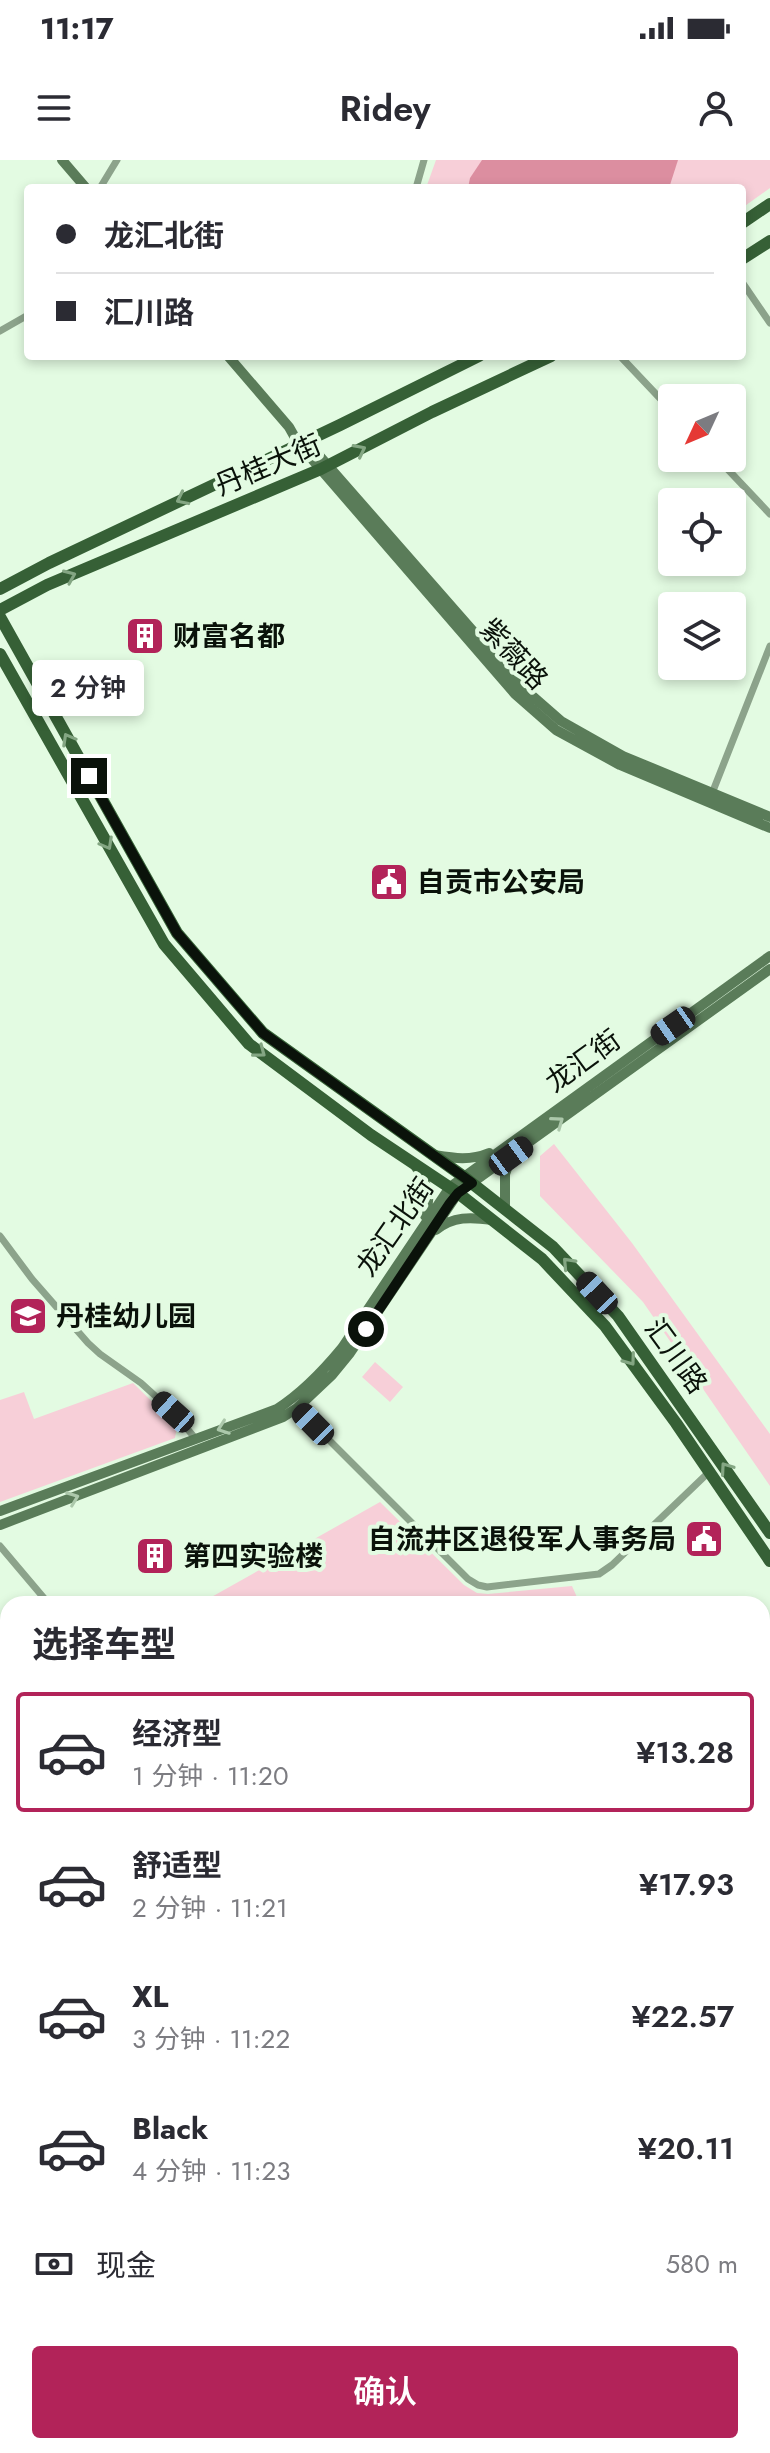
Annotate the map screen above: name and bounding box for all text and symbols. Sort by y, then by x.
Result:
text: 11:17 [40,7,114,50]
text: Ridey [339,82,431,134]
icon: menu [32,86,76,130]
icon: person [694,86,738,130]
text: 龙汇北街 [104,214,224,257]
text: 汇川路 [104,291,194,334]
north arrow [658,384,746,472]
map controls [658,384,746,680]
street label: 丹桂大街 [208,424,328,506]
one-way arrow [351,445,366,460]
button: locate [658,488,746,576]
one-way arrow [175,489,190,505]
one-way arrow [62,569,76,585]
button: layers [658,592,746,680]
street label: 紫薇路 [470,609,558,699]
building icon: 财富名都 [124,615,166,657]
place label: 财富名都 [173,616,285,657]
callout: 2 分钟 [33,660,145,716]
text: 2 分钟 [50,669,126,707]
one-way arrow [63,733,78,747]
route end [71,758,107,794]
one-way arrow [97,835,113,850]
public building icon: 自贡市公安局 [368,861,410,903]
place label: 自贡市公安局 [417,862,585,903]
car [646,1002,700,1050]
street label: 龙汇街 [537,1020,629,1102]
one-way arrow [251,1042,266,1056]
one-way arrow [550,1117,564,1132]
car [485,1132,537,1180]
street label: 龙汇北街 [346,1169,444,1285]
one-way arrow [563,1257,577,1272]
car [572,1267,622,1319]
school or university icon: 丹桂幼儿园 [7,1295,49,1337]
place label: 丹桂幼儿园 [56,1296,196,1337]
street label: 汇川路 [635,1310,717,1402]
route start [348,1311,384,1347]
one-way arrow [620,1351,635,1366]
car [147,1387,199,1437]
car [288,1399,338,1449]
one-way arrow [217,1419,231,1435]
one-way arrow [721,1463,736,1477]
one-way arrow [65,1491,79,1508]
public building icon: 自流井区退役军人事务局 [683,1518,725,1560]
place label: 自流井区退役军人事务局 [368,1519,676,1560]
building icon: 第四实验楼 [134,1535,176,1577]
place label: 第四实验楼 [183,1536,323,1577]
text: 选择车型 [32,1618,176,1670]
text: 经济型 [132,1712,222,1755]
icon: car [36,1716,108,1788]
text: ¥13.28 [636,1731,734,1774]
text: 1 分钟 · 11:20 [132,1757,289,1795]
text: 舒适型 [132,1844,222,1887]
icon: car [36,1848,108,1920]
text: ¥17.93 [639,1863,734,1906]
text: 2 分钟 · 11:21 [132,1889,288,1927]
text: XL [132,1975,168,2018]
icon: car [36,1980,108,2052]
text: ¥22.57 [632,1995,734,2038]
text: 3 分钟 · 11:22 [132,2020,290,2058]
text: Black [132,2107,208,2150]
icon: car [36,2112,108,2184]
text: ¥20.11 [638,2127,734,2170]
text: 4 分钟 · 11:23 [132,2152,291,2190]
icon: cash [32,2242,76,2286]
text: 现金 [96,2244,156,2287]
text: 580 m [665,2245,738,2283]
button: 确认 [32,2346,738,2438]

